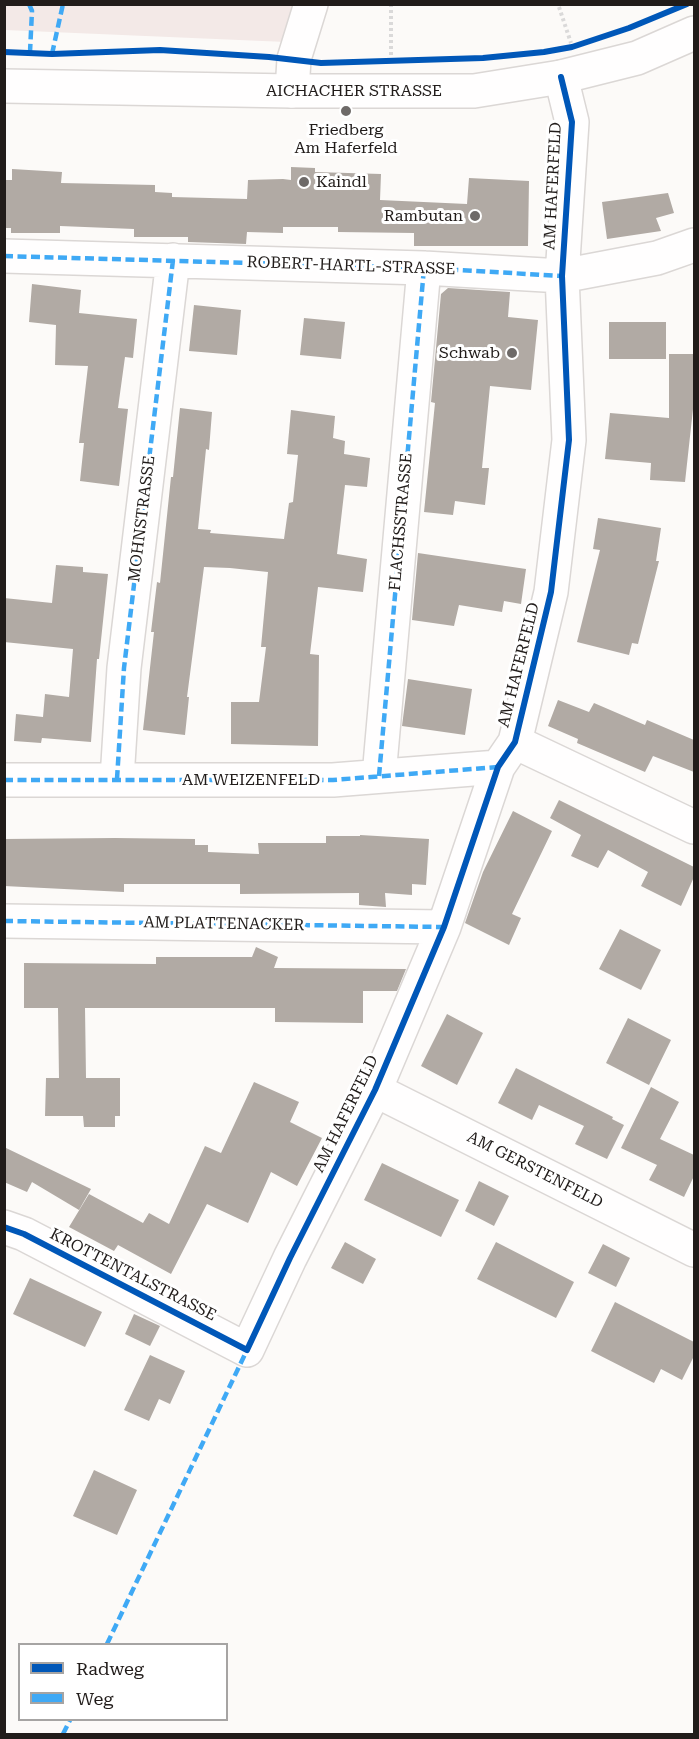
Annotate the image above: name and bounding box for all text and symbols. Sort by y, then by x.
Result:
street label: AICHACHER STRASSE [266,81,442,101]
marker: Friedberg Am Haferfeld [339,104,353,118]
place label: Friedberg Am Haferfeld [294,120,398,158]
street label: AM HAFERFELD [540,122,566,250]
place label: Kaindl [316,172,367,192]
marker: Kaindl [297,175,311,189]
place label: Rambutan [384,206,463,226]
marker: Rambutan [468,209,482,223]
street label: ROBERT-HARTL-STRASSE [246,253,456,279]
place label: Schwab [439,343,500,363]
marker: Schwab [505,346,519,360]
street label: FLACHSSTRASSE [385,452,417,592]
street label: MOHNSTRASSE [125,455,159,583]
street label: AM HAFERFELD [494,601,544,729]
street label: AM WEIZENFELD [182,770,320,790]
street label: AM PLATTENACKER [143,913,305,935]
street label: AM HAFERFELD [309,1052,383,1176]
street label: AM GERSTENFELD [464,1127,606,1213]
street label: KROTTENTALSTRASSE [47,1225,219,1325]
legend [18,1643,228,1721]
text: Radweg [76,1658,144,1679]
text: Weg [76,1688,114,1709]

